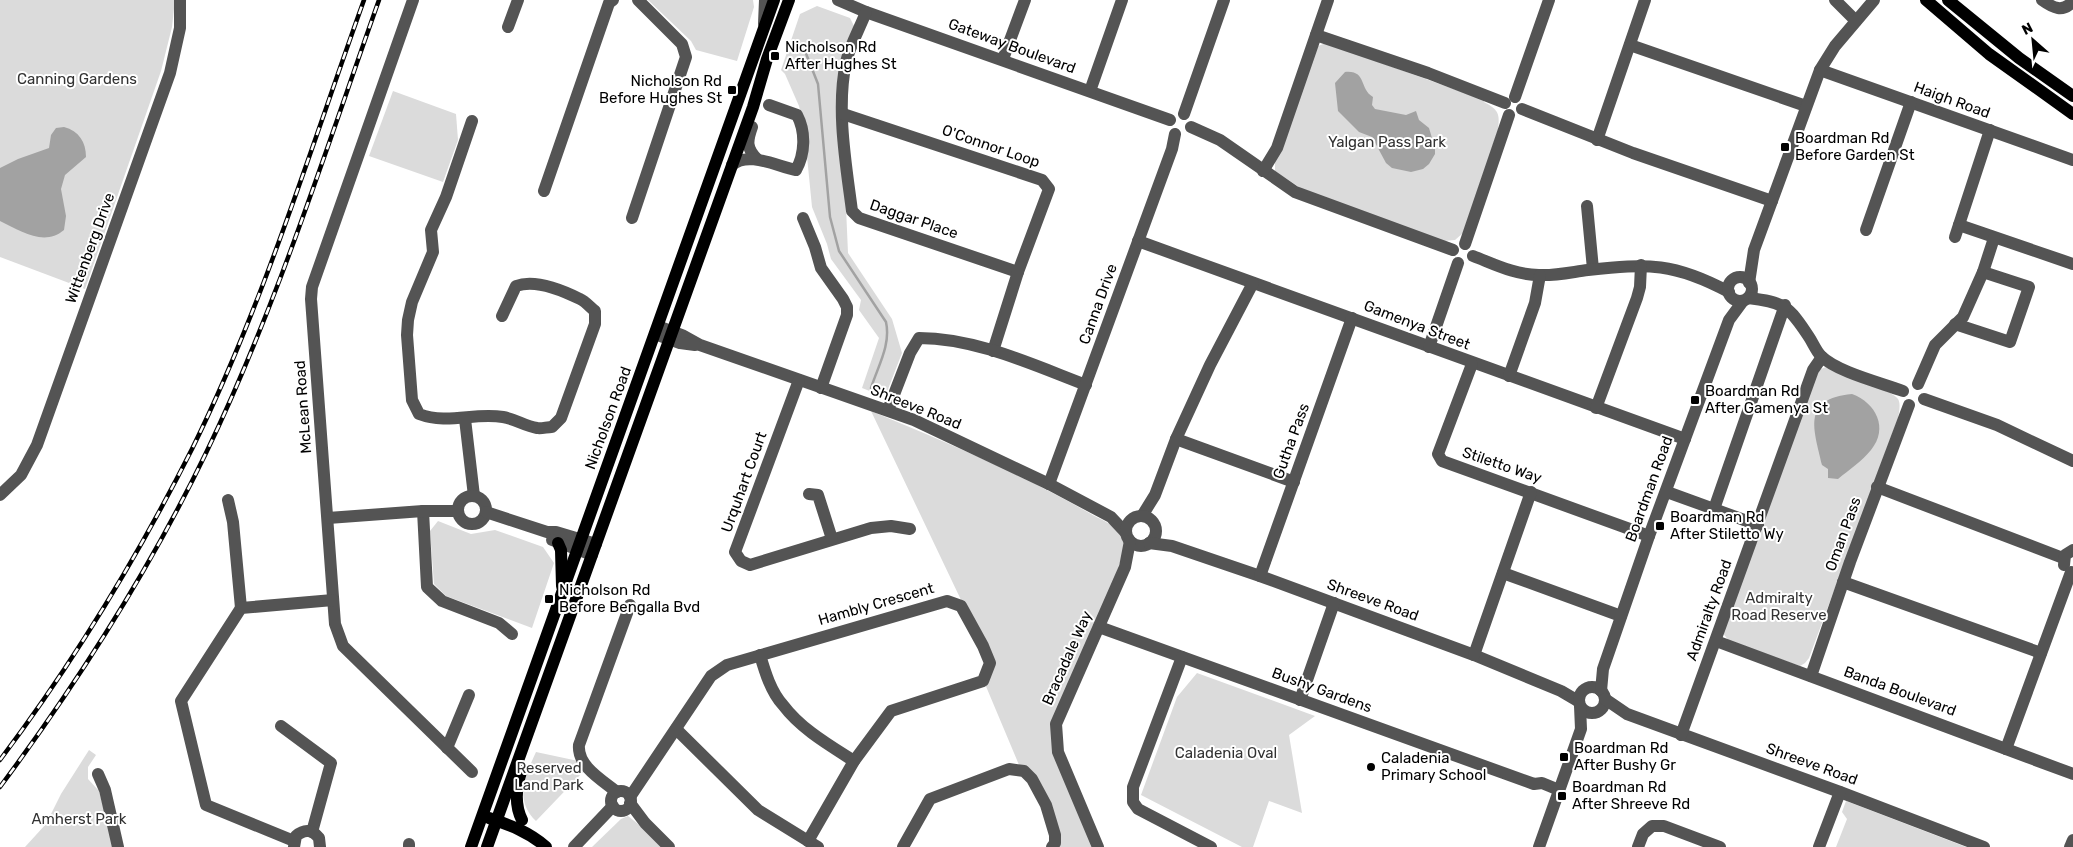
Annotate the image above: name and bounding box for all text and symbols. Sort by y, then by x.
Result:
street label: Gateway Boulevard [946,15,1078,77]
north arrow [2008,15,2058,65]
text: N [2019,19,2036,39]
place label: Nicholson Rd After Hughes St [785,38,897,73]
marker: Nicholson Rd After Hughes St [769,50,781,62]
park label: Canning Gardens [17,70,137,88]
place label: Nicholson Rd Before Hughes St [599,72,722,107]
street label: Haigh Road [1911,78,1993,122]
marker: Nicholson Rd Before Hughes St [726,84,738,96]
street label: O'Connor Loop [940,121,1042,171]
place label: Boardman Rd Before Garden St [1795,129,1915,164]
park label: Yalgan Pass Park [1328,133,1446,151]
marker: Boardman Rd Before Garden St [1779,141,1791,153]
street label: Wittenberg Drive [62,190,118,306]
street label: Daggar Place [868,196,960,242]
street label: Canna Drive [1075,261,1121,347]
street label: Gamenya Street [1361,296,1473,354]
street label: McLean Road [291,360,315,454]
street label: Nicholson Road [581,364,635,472]
street label: Shreeve Road [868,381,964,433]
place label: Boardman Rd After Gamenya St [1705,382,1828,417]
marker: Boardman Rd After Gamenya St [1689,394,1701,406]
street label: Gutha Pass [1269,400,1313,481]
street label: Urquhart Court [717,429,771,535]
street label: Boardman Road [1622,434,1676,544]
street label: Stiletto Way [1460,443,1544,487]
street label: Oman Pass [1821,494,1865,574]
place label: Boardman Rd After Stiletto Wy [1670,508,1784,543]
marker: Boardman Rd After Stiletto Wy [1654,520,1666,532]
street label: Admiralty Road [1682,557,1736,663]
street label: Shreeve Road [1325,575,1421,625]
street label: Hambly Crescent [816,579,936,629]
place label: Nicholson Rd Before Bengalla Bvd [559,581,700,616]
park label: Admiralty Road Reserve [1731,589,1827,624]
marker: Nicholson Rd Before Bengalla Bvd [543,593,555,605]
street label: Bracadale Way [1038,608,1096,708]
street label: Banda Boulevard [1841,662,1959,720]
street label: Bushy Gardens [1269,664,1375,717]
place label: Boardman Rd After Bushy Gr [1574,739,1676,774]
street label: Shreeve Road [1764,739,1860,789]
park label: Caladenia Oval [1175,744,1277,762]
place label: Caladenia Primary School [1381,749,1486,784]
marker: Boardman Rd After Bushy Gr [1558,751,1570,763]
park label: Reserved Land Park [514,759,584,794]
marker: Caladenia Primary School [1365,761,1377,773]
place label: Boardman Rd After Shreeve Rd [1572,778,1690,813]
marker: Boardman Rd After Shreeve Rd [1556,790,1568,802]
park label: Amherst Park [31,810,127,828]

